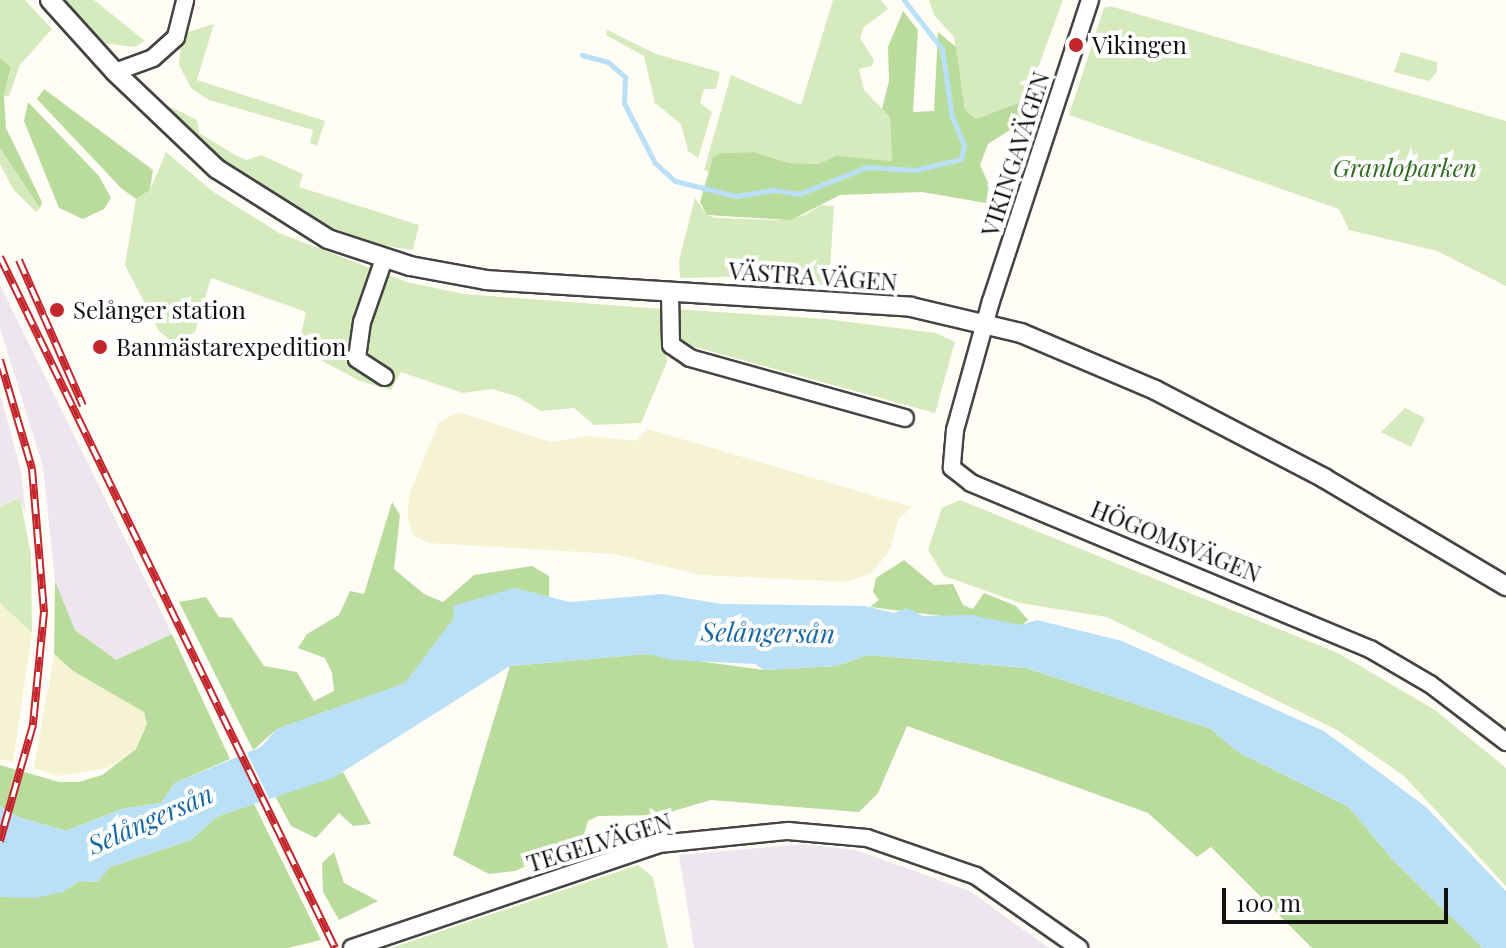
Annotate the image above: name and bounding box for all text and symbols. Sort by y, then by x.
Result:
place label: Vikingen [1092,31,1187,59]
marker: Vikingen [1067,36,1085,54]
street label: VIKINGAVÄGEN [975,68,1055,240]
park label: Granloparken [1333,154,1477,182]
street label: VÄSTRA VÄGEN [727,256,899,296]
place label: Selånger station [73,296,246,324]
marker: Selånger station [48,301,66,319]
place label: Banmästarexpedition [116,333,346,361]
marker: Banmästarexpedition [91,338,109,356]
street label: HÖGOMSVÄGEN [1087,494,1265,588]
water label: Selångersån [701,615,835,649]
water label: Selångersån [82,778,218,860]
street label: TEGELVÄGEN [523,806,675,878]
scale bar [1226,872,1452,922]
text: 100 m [1236,886,1301,918]

